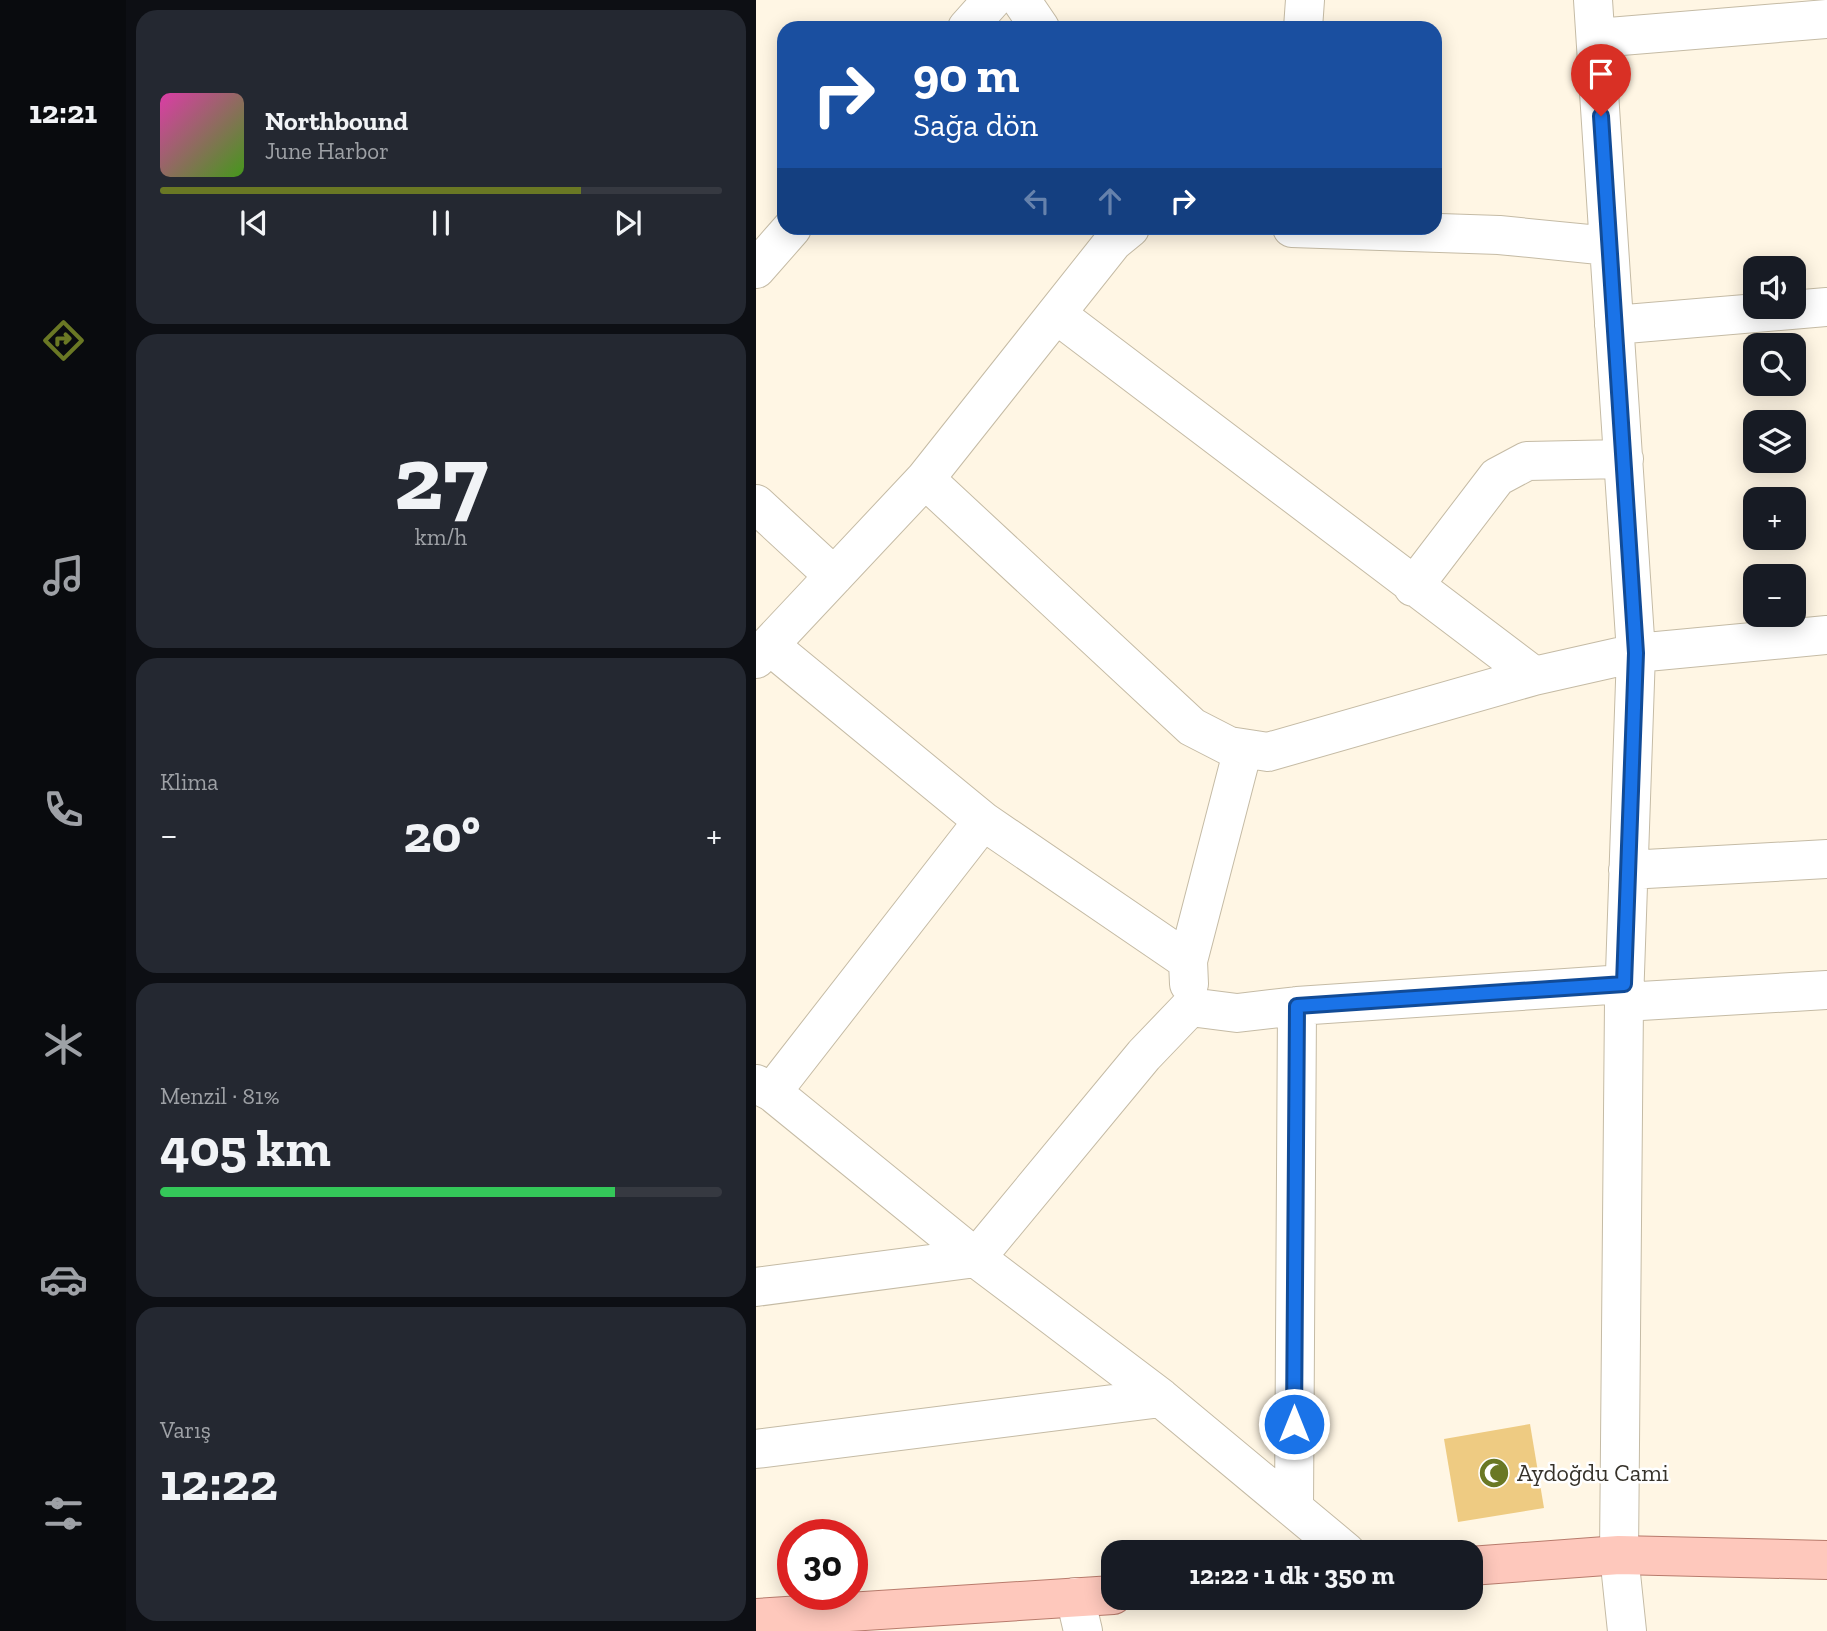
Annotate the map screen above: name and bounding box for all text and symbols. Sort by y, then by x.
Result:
pin [1571,44,1631,116]
text: 90 m [913,46,1020,105]
icon: right [798,49,889,140]
icon: arrive [1582,55,1620,93]
text: 12:21 [29,93,97,131]
text: Northbound [265,105,408,137]
text: Sağa dön [913,106,1038,144]
text: June Harbor [265,137,389,165]
icon: left [1018,182,1056,220]
icon: ahead [1091,182,1129,220]
icon: right [1164,182,1202,220]
icon: previous [235,204,273,242]
icon: pause [422,204,460,242]
icon: next [609,204,647,242]
map controls [1743,256,1806,627]
button: sound [1743,256,1806,319]
icon: directions [39,316,88,365]
button: search [1743,333,1806,396]
button: layers [1743,410,1806,473]
text: 27 [394,423,488,532]
button: + [1743,487,1806,550]
text: km/h [415,523,467,551]
icon: music [39,551,88,600]
button: − [1743,564,1806,627]
text: Klima [160,768,218,796]
icon: phone [39,785,88,834]
text: 20° [404,803,480,865]
text: − [160,812,178,858]
text: + [706,812,722,858]
icon: climate [39,1020,88,1069]
text: Menzil · 81% [160,1082,280,1110]
text: 405 km [160,1117,331,1179]
icon: car [39,1255,88,1304]
position arrow [1257,1387,1331,1461]
text: Varış [160,1416,211,1444]
text: 12:22 [160,1451,278,1513]
mosque icon: Aydoğdu Cami [1477,1456,1511,1490]
place label: Aydoğdu Cami [1517,1458,1669,1487]
icon: filters [39,1489,88,1538]
speed limit sign: 30 [777,1519,868,1610]
text: 12:22 · 1 dk · 350 m [1190,1559,1394,1591]

